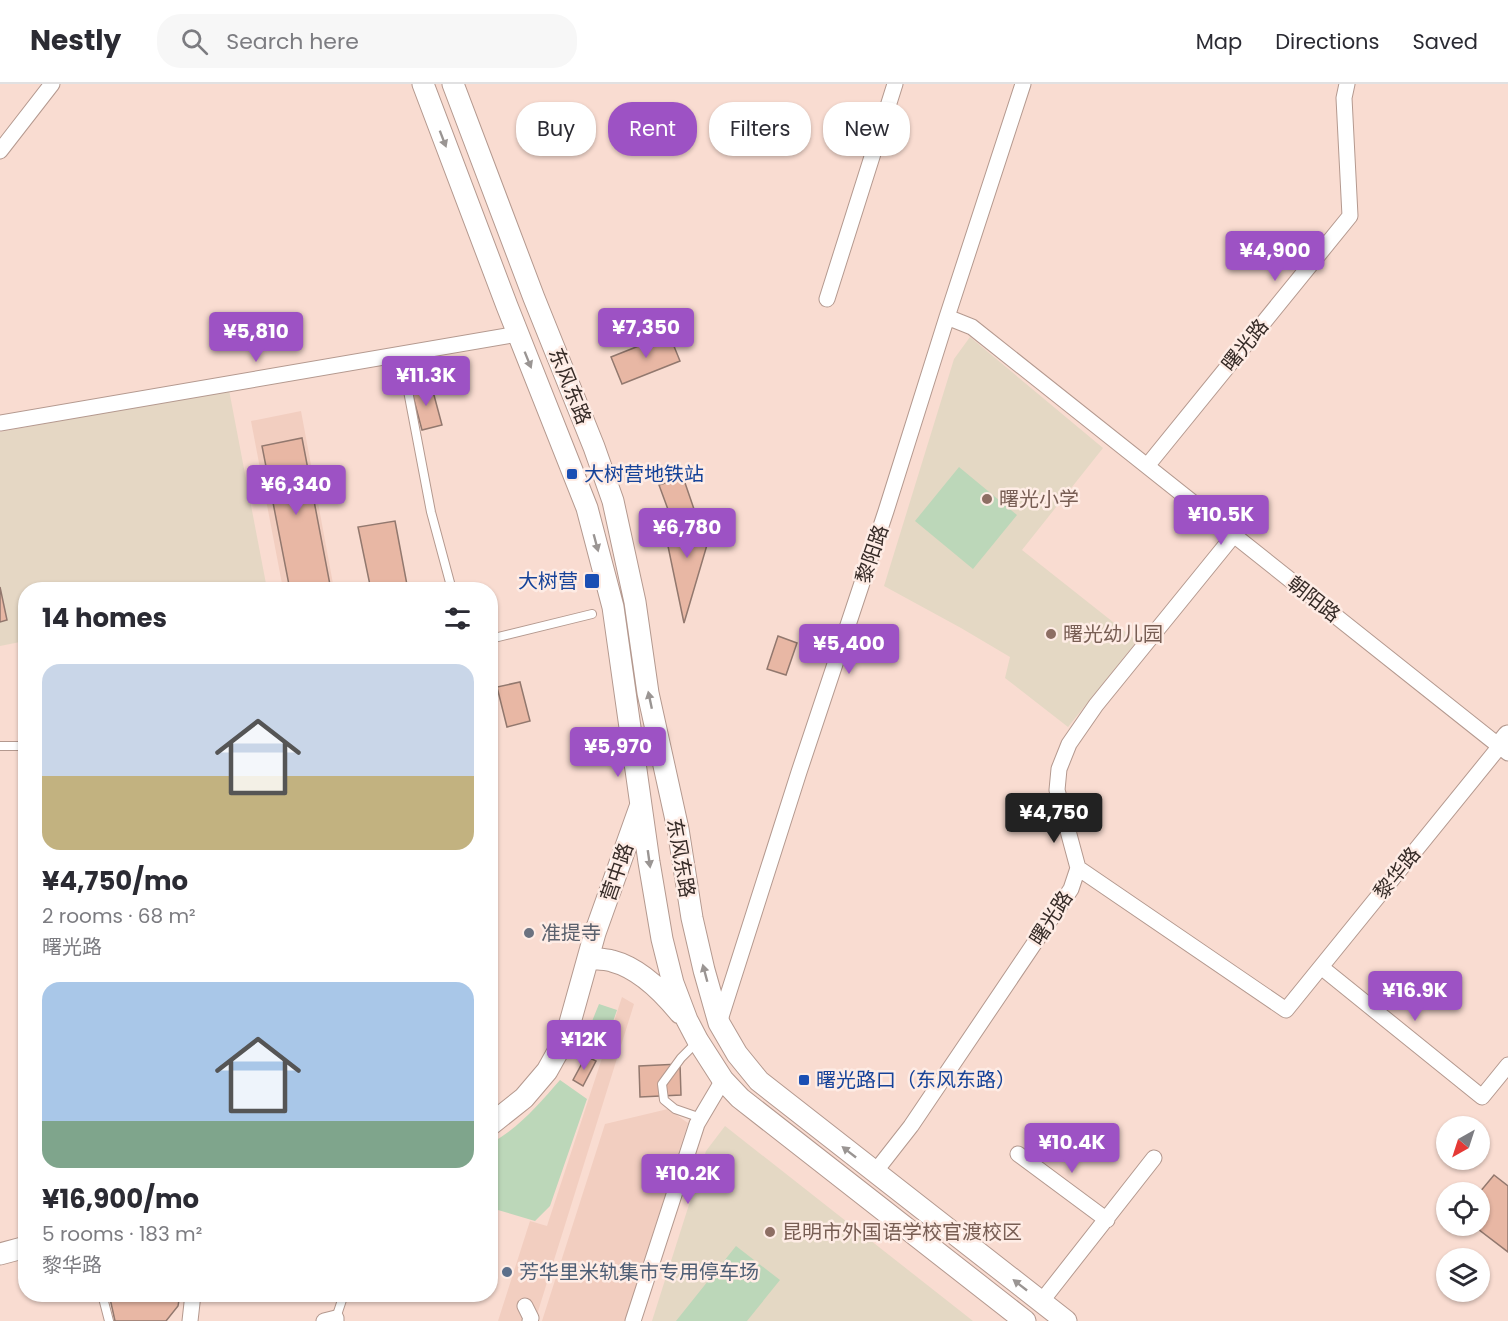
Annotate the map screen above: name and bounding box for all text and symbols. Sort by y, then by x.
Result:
search box [157,14,577,68]
text: Nestly [30,21,121,60]
icon: search [178,25,211,58]
text: Search here [226,26,359,57]
text: Map [1196,27,1242,56]
text: Directions [1275,27,1379,56]
text: Saved [1412,27,1478,56]
chip: Buy [516,102,596,156]
chip: Rent [608,102,697,156]
chip: Filters [709,102,811,156]
chip: New [823,102,910,156]
one-way arrow [439,130,449,148]
pin: ¥4,900 [1226,231,1324,282]
text: ¥4,900 [1239,236,1311,264]
pin: ¥7,350 [597,308,695,359]
pin: ¥5,810 [207,312,305,363]
text: ¥7,350 [612,313,680,341]
street label: 曙光路 [1215,313,1275,377]
text: ¥5,810 [223,317,289,345]
street label: 东风东路 [542,344,598,428]
one-way arrow [524,351,533,369]
pin: ¥11.3K [377,356,475,407]
text: ¥11.3K [396,361,456,389]
place label: 大树营地铁站 [584,460,704,488]
pin: ¥6,340 [247,465,345,516]
marker: 大树营地铁站 [565,467,579,481]
text: ¥6,340 [261,470,331,498]
place label: 曙光小学 [999,485,1079,513]
marker: 曙光小学 [980,492,994,506]
pin: ¥10.5K [1172,495,1270,546]
text: ¥10.5K [1188,500,1254,528]
pin: ¥6,780 [638,508,736,559]
text: ¥6,780 [653,513,721,541]
street label: 黎阳路 [849,521,895,587]
one-way arrow [592,533,602,552]
place label: 大树营 [518,567,578,595]
street label: 朝阳路 [1282,569,1346,629]
marker: 大树营 [583,572,601,590]
text: 14 homes [42,600,167,636]
icon: filters [441,602,474,635]
place label: 曙光幼儿园 [1063,620,1163,648]
pin: ¥5,400 [800,624,898,675]
marker: 曙光幼儿园 [1044,627,1058,641]
text: ¥5,400 [813,629,885,657]
one-way arrow [645,690,654,709]
icon: home [204,703,312,811]
pin: ¥5,970 [569,727,667,778]
text: ¥5,970 [584,732,652,760]
pin: ¥4,750 [1005,793,1103,844]
text: ¥4,750 [1019,798,1089,826]
street label: 东风东路 [660,816,702,900]
street label: 营中路 [594,839,640,905]
street label: 黎华路 [1367,841,1427,905]
one-way arrow [644,849,653,868]
text: ¥4,750/mo [42,863,188,899]
street label: 曙光路 [1023,885,1079,951]
text: 2 rooms · 68 m² [42,902,196,930]
place label: 准提寺 [541,919,601,947]
marker: 准提寺 [522,926,536,940]
text: 曙光路 [42,933,102,961]
one-way arrow [700,964,709,982]
pin: ¥16.9K [1366,971,1464,1022]
text: ¥16.9K [1382,976,1448,1004]
pin: ¥12K [548,1020,620,1071]
icon: home [204,1021,312,1129]
text: ¥12K [561,1025,607,1053]
place label: 曙光路口（东风东路） [816,1066,1016,1094]
marker: 曙光路口（东风东路） [797,1073,811,1087]
north arrow [1436,1116,1490,1170]
map controls [1436,1116,1490,1302]
pin: ¥10.4K [1023,1123,1121,1174]
text: ¥10.4K [1038,1128,1106,1156]
one-way arrow [842,1146,857,1158]
pin: ¥10.2K [639,1154,737,1205]
text: ¥10.2K [656,1159,720,1187]
text: ¥16,900/mo [42,1181,199,1217]
button: locate [1436,1182,1490,1236]
place label: 昆明市外国语学校官渡校区 [782,1218,1022,1246]
text: 5 rooms · 183 m² [42,1220,202,1248]
marker: 昆明市外国语学校官渡校区 [763,1225,777,1239]
button: layers [1436,1248,1490,1302]
text: 黎华路 [42,1251,102,1279]
place label: 芳华里米轨集市专用停车场 [519,1258,759,1286]
marker: 芳华里米轨集市专用停车场 [500,1265,514,1279]
one-way arrow [1012,1279,1028,1291]

